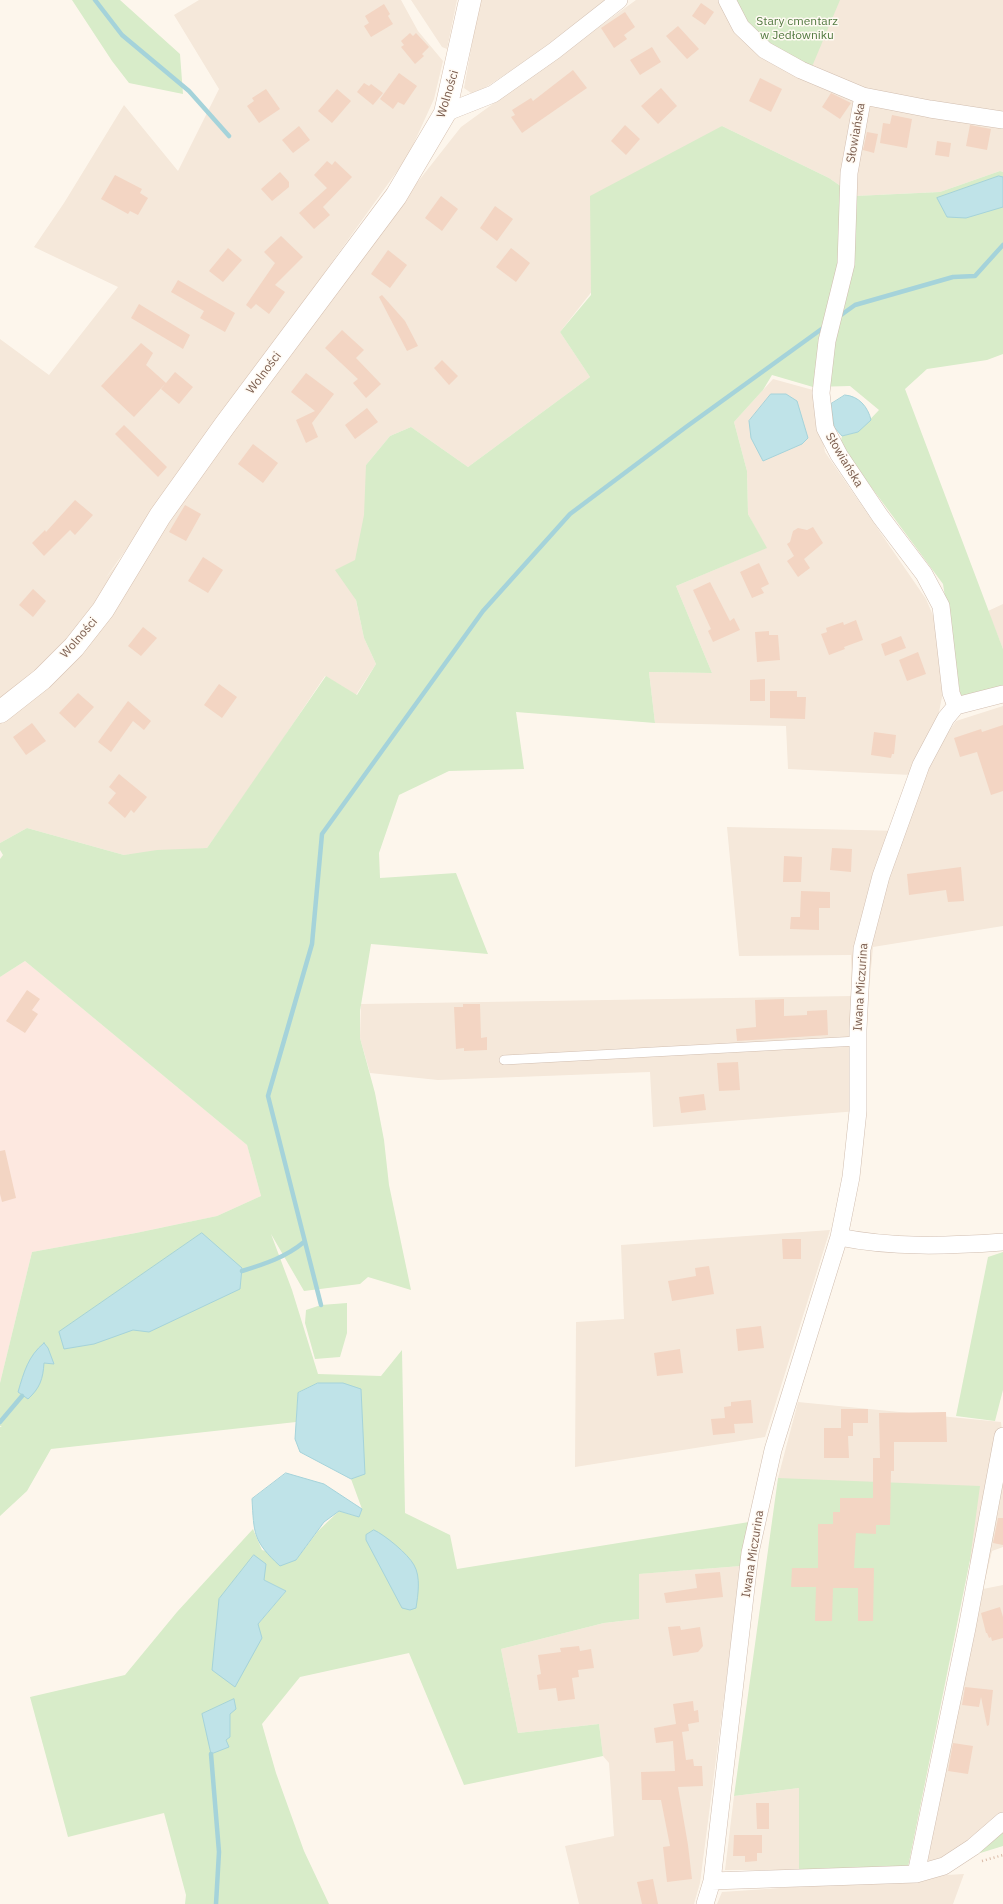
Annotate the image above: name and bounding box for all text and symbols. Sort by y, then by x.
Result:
park label: Stary cmentarz w Jedłowniku [756,15,838,43]
street label: Wolności [434,69,462,119]
street label: Słowiańska [844,102,868,164]
street label: Wolności [244,349,284,397]
street label: Słowiańska [822,430,866,490]
street label: Wolności [58,615,100,661]
street label: Iwana Miczurina [851,943,871,1031]
street label: Iwana Miczurina [739,1509,767,1599]

